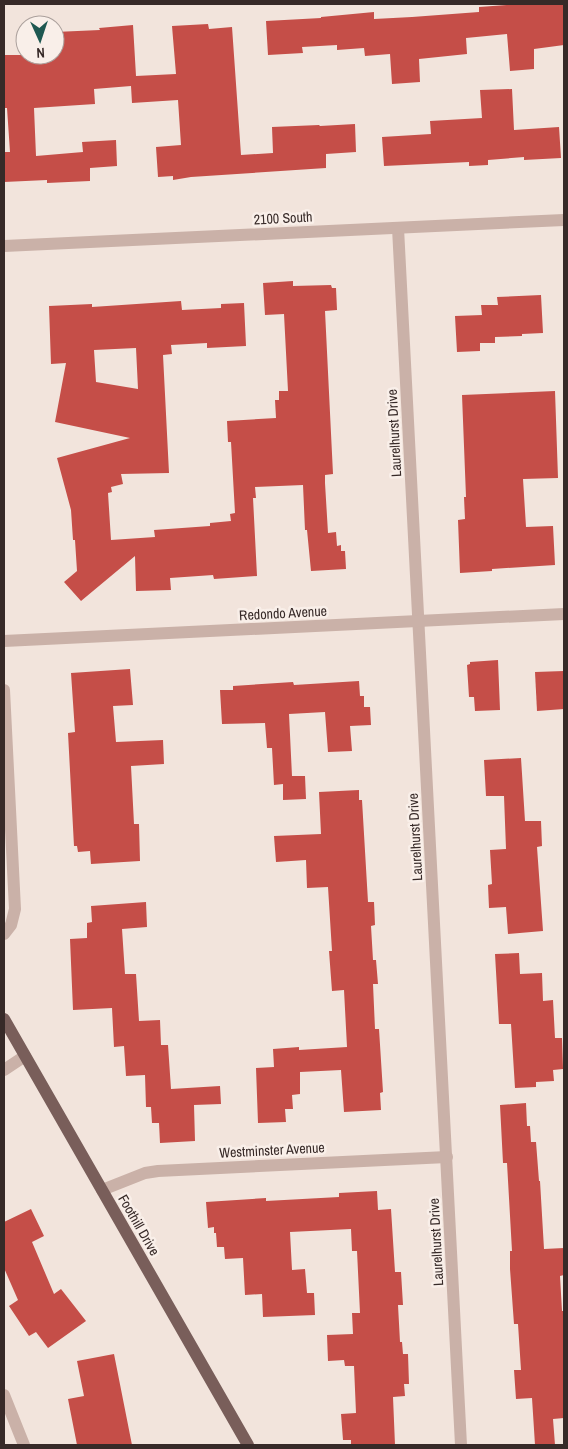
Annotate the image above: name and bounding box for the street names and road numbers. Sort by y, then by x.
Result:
street label: 2100 South [253,207,313,229]
street label: Laurelhurst Drive [383,389,405,477]
street label: Redondo Avenue [239,602,327,624]
street label: Laurelhurst Drive [404,793,426,881]
street label: Westminster Avenue [219,1138,325,1162]
street label: Foothill Drive [114,1191,164,1259]
street label: Laurelhurst Drive [425,1198,447,1286]

